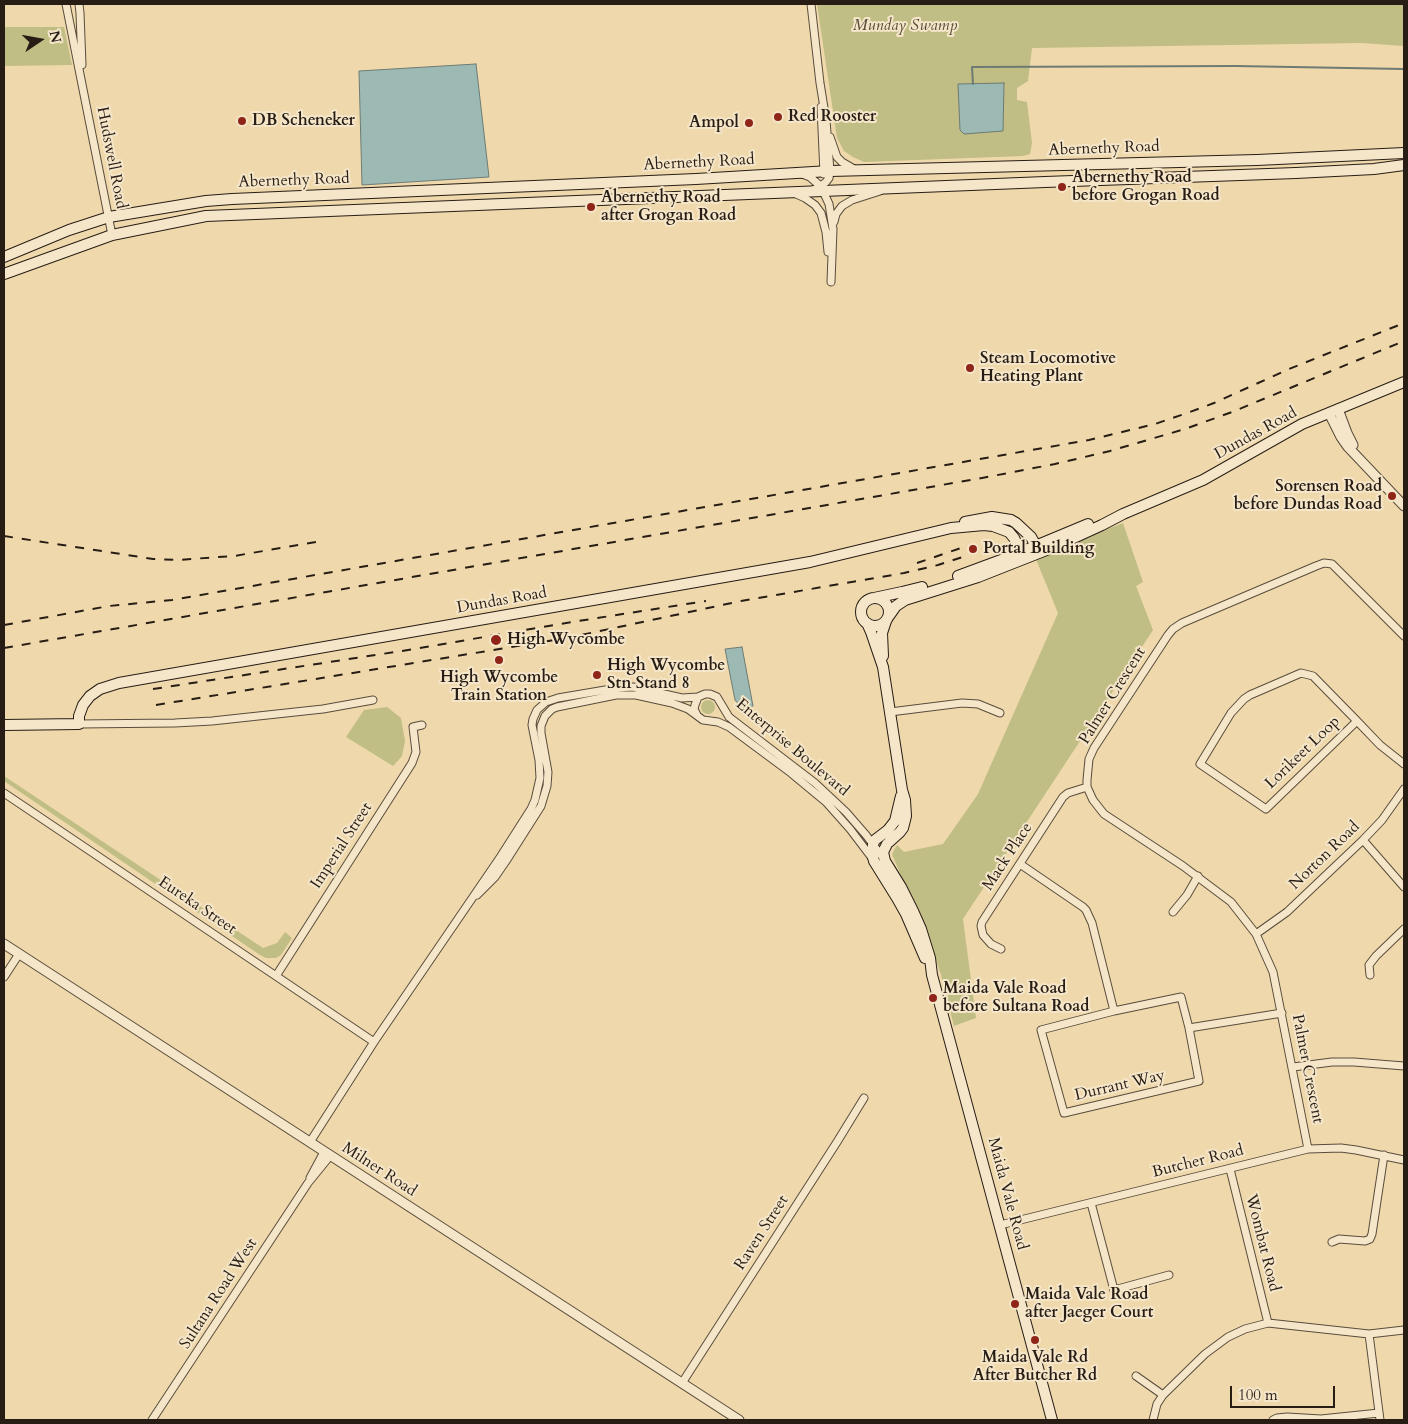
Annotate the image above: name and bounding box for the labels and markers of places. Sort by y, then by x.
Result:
place label: Red Rooster [788,107,876,127]
place label: DB Scheneker [252,111,355,131]
marker: Red Rooster [772,111,784,123]
place label: Ampol [689,113,739,133]
marker: DB Scheneker [236,115,248,127]
marker: Ampol [743,117,755,129]
place label: Abernethy Road before Grogan Road [1072,168,1220,206]
marker: Abernethy Road before Grogan Road [1056,181,1068,193]
place label: Abernethy Road after Grogan Road [601,188,736,226]
marker: Abernethy Road after Grogan Road [585,201,597,213]
place label: Steam Locomotive Heating Plant [980,349,1116,387]
marker: Steam Locomotive Heating Plant [964,362,976,374]
place label: Sorensen Road before Dundas Road [1234,477,1382,515]
marker: Sorensen Road before Dundas Road [1386,490,1398,502]
place label: Portal Building [983,539,1094,559]
marker: Portal Building [967,543,979,555]
place label: High Wycombe [507,630,625,650]
marker: High Wycombe [489,633,503,647]
marker: High Wycombe Train Station [493,654,505,666]
place label: High Wycombe Stn Stand 8 [607,656,725,694]
place label: High Wycombe Train Station [440,668,558,706]
marker: High Wycombe Stn Stand 8 [591,669,603,681]
place label: Maida Vale Road before Sultana Road [943,979,1089,1017]
marker: Maida Vale Road before Sultana Road [927,992,939,1004]
place label: Maida Vale Road after Jaeger Court [1025,1285,1153,1323]
marker: Maida Vale Road after Jaeger Court [1009,1298,1021,1310]
marker: Maida Vale Rd After Butcher Rd [1029,1334,1041,1346]
place label: Maida Vale Rd After Butcher Rd [973,1348,1097,1386]

